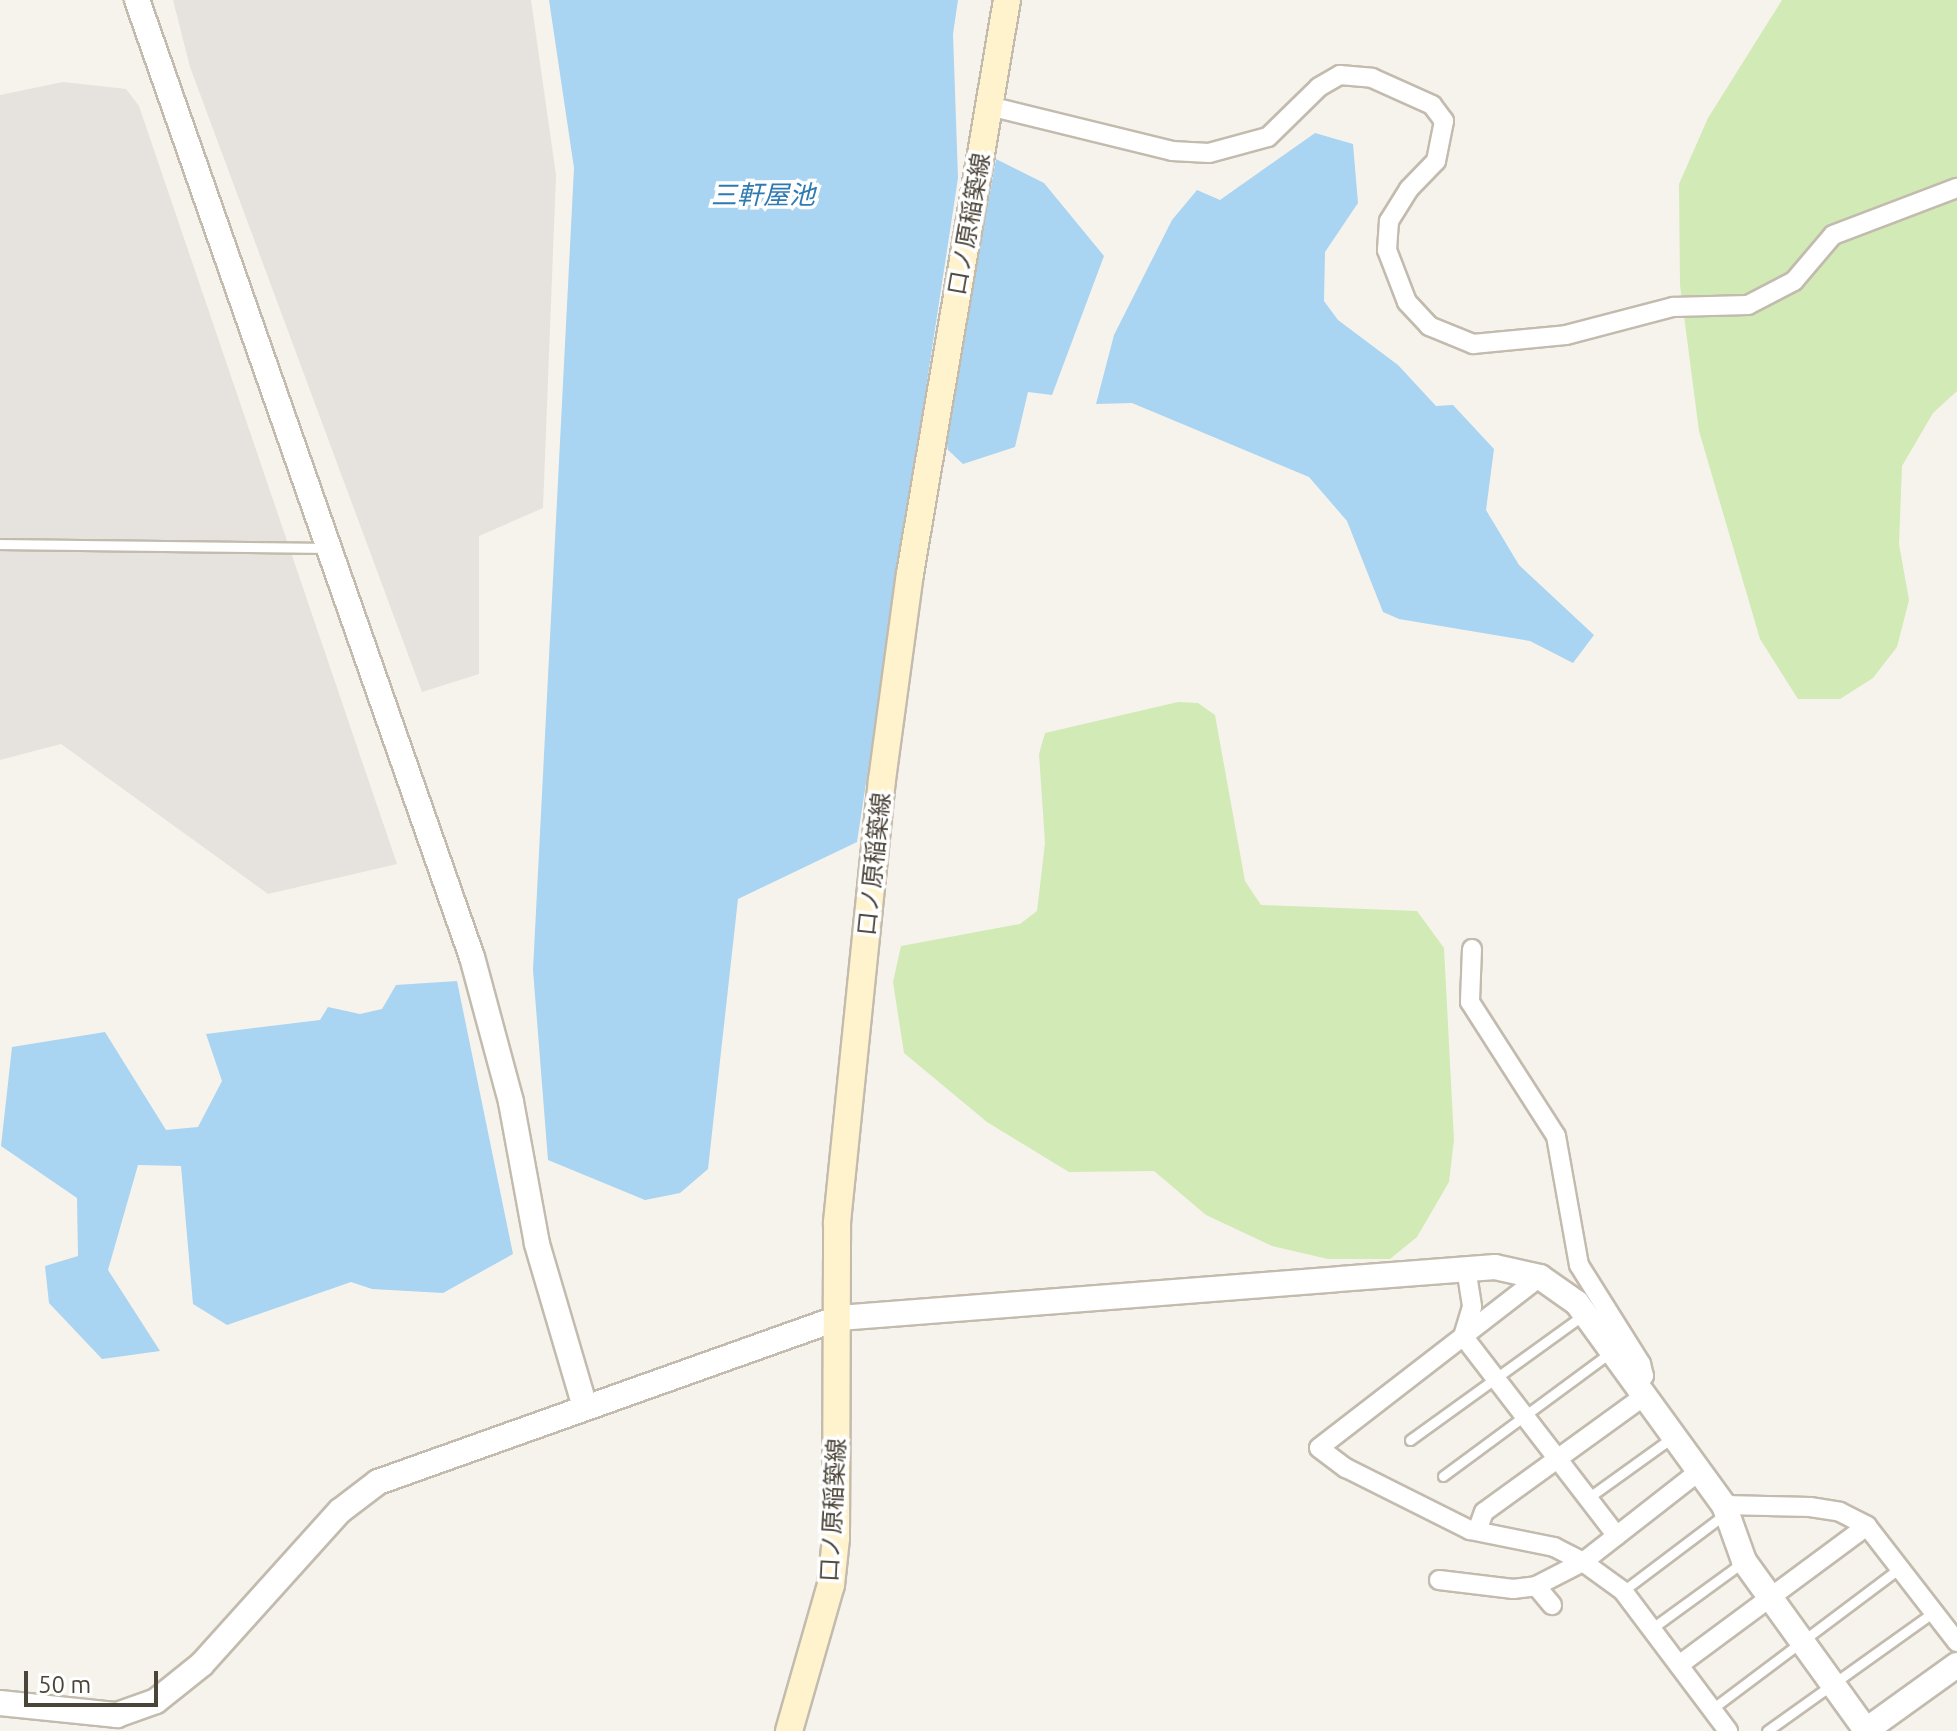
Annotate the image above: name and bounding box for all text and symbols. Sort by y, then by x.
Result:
street label: 口ノ原稲築線 [942,151,996,297]
water label: 三軒屋池 [711,179,815,211]
street label: 口ノ原稲築線 [852,791,896,937]
street label: 口ノ原稲築線 [815,1437,851,1583]
scale bar [28,1655,162,1705]
text: 50 m [38,1671,91,1698]

